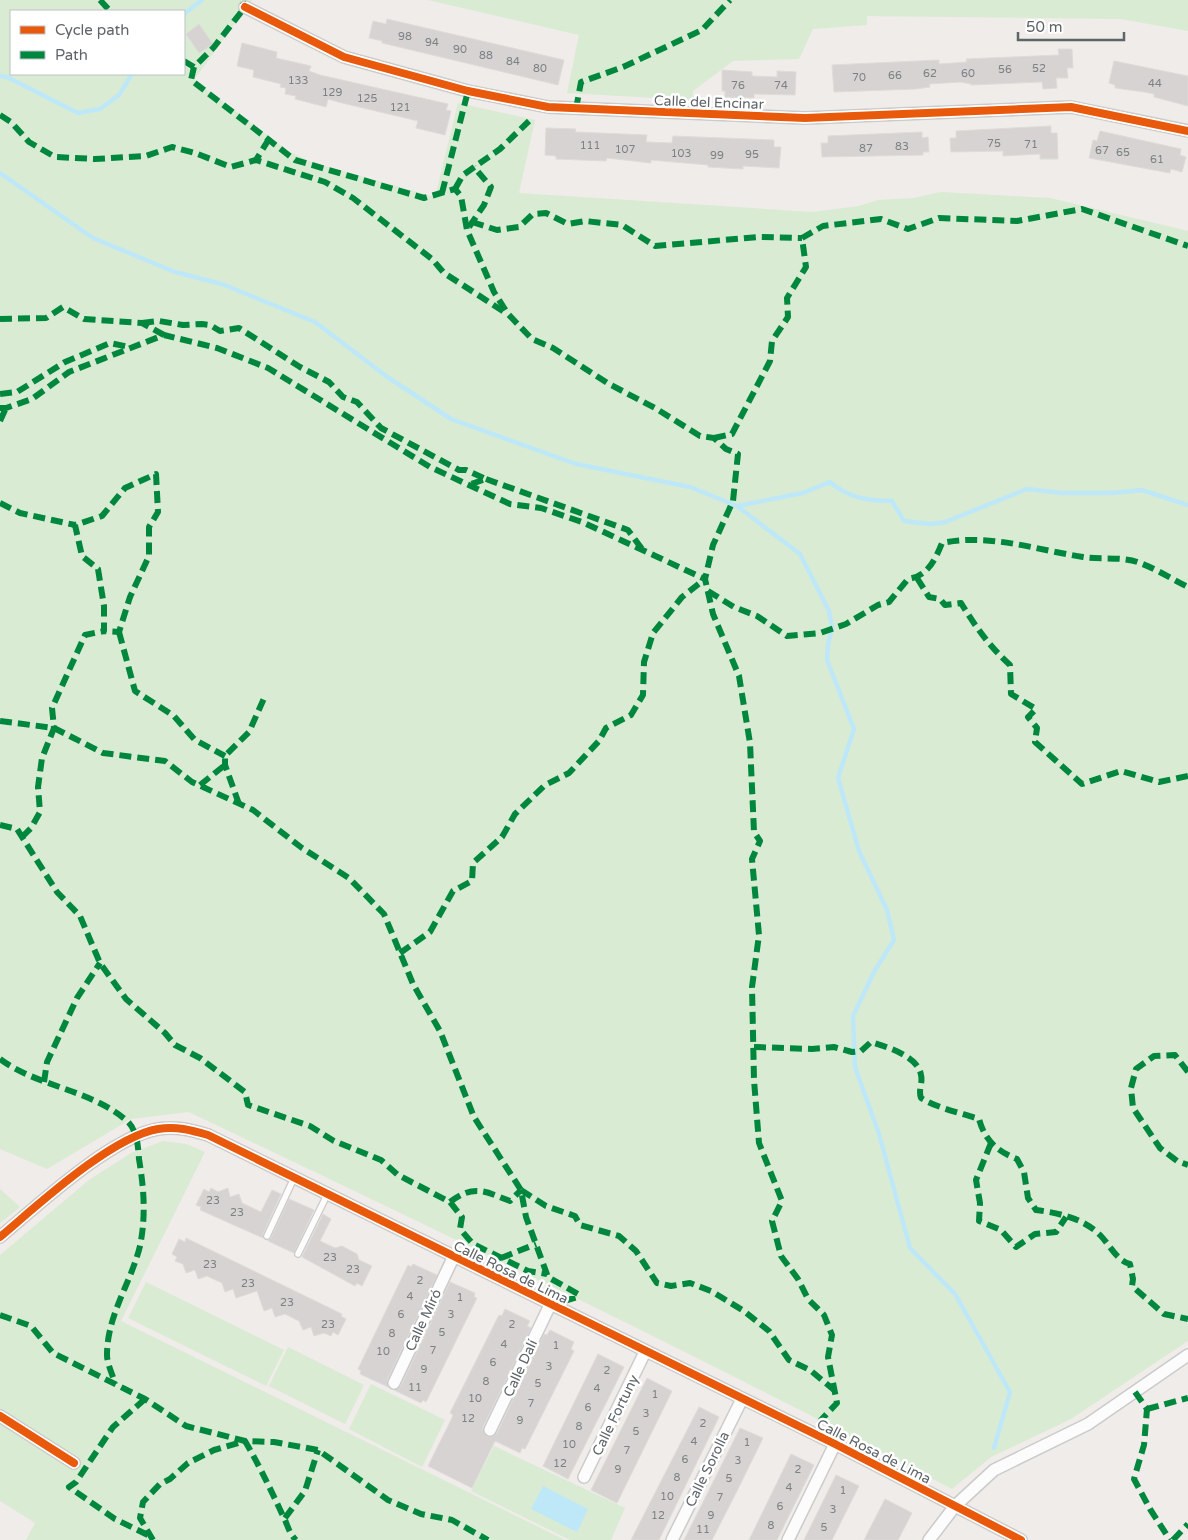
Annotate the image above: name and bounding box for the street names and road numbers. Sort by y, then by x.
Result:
street label: Calle del Encinar [654,92,765,113]
street label: Calle Rosa de Lima [451,1237,571,1308]
street label: Calle Miró [402,1286,445,1354]
street label: Calle Dalí [500,1336,541,1400]
street label: Calle Fortuny [589,1372,643,1458]
street label: Calle Rosa de Lima [814,1415,934,1488]
street label: Calle Sorolla [682,1429,733,1510]

